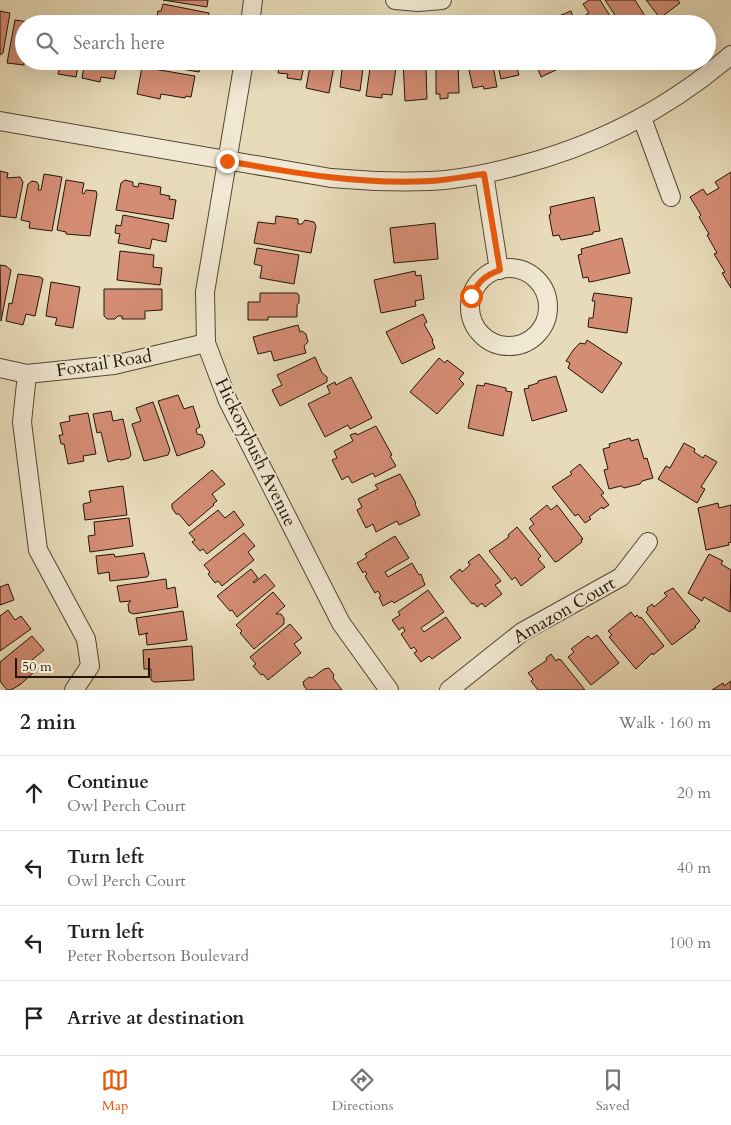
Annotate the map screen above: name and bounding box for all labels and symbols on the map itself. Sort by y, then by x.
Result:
route end [216,150,239,173]
route start [460,285,483,308]
street label: Foxtail Road [54,344,154,383]
street label: Hickorybush Avenue [209,374,302,531]
street label: Amazon Court [509,571,620,650]
scale bar [15,655,150,678]

